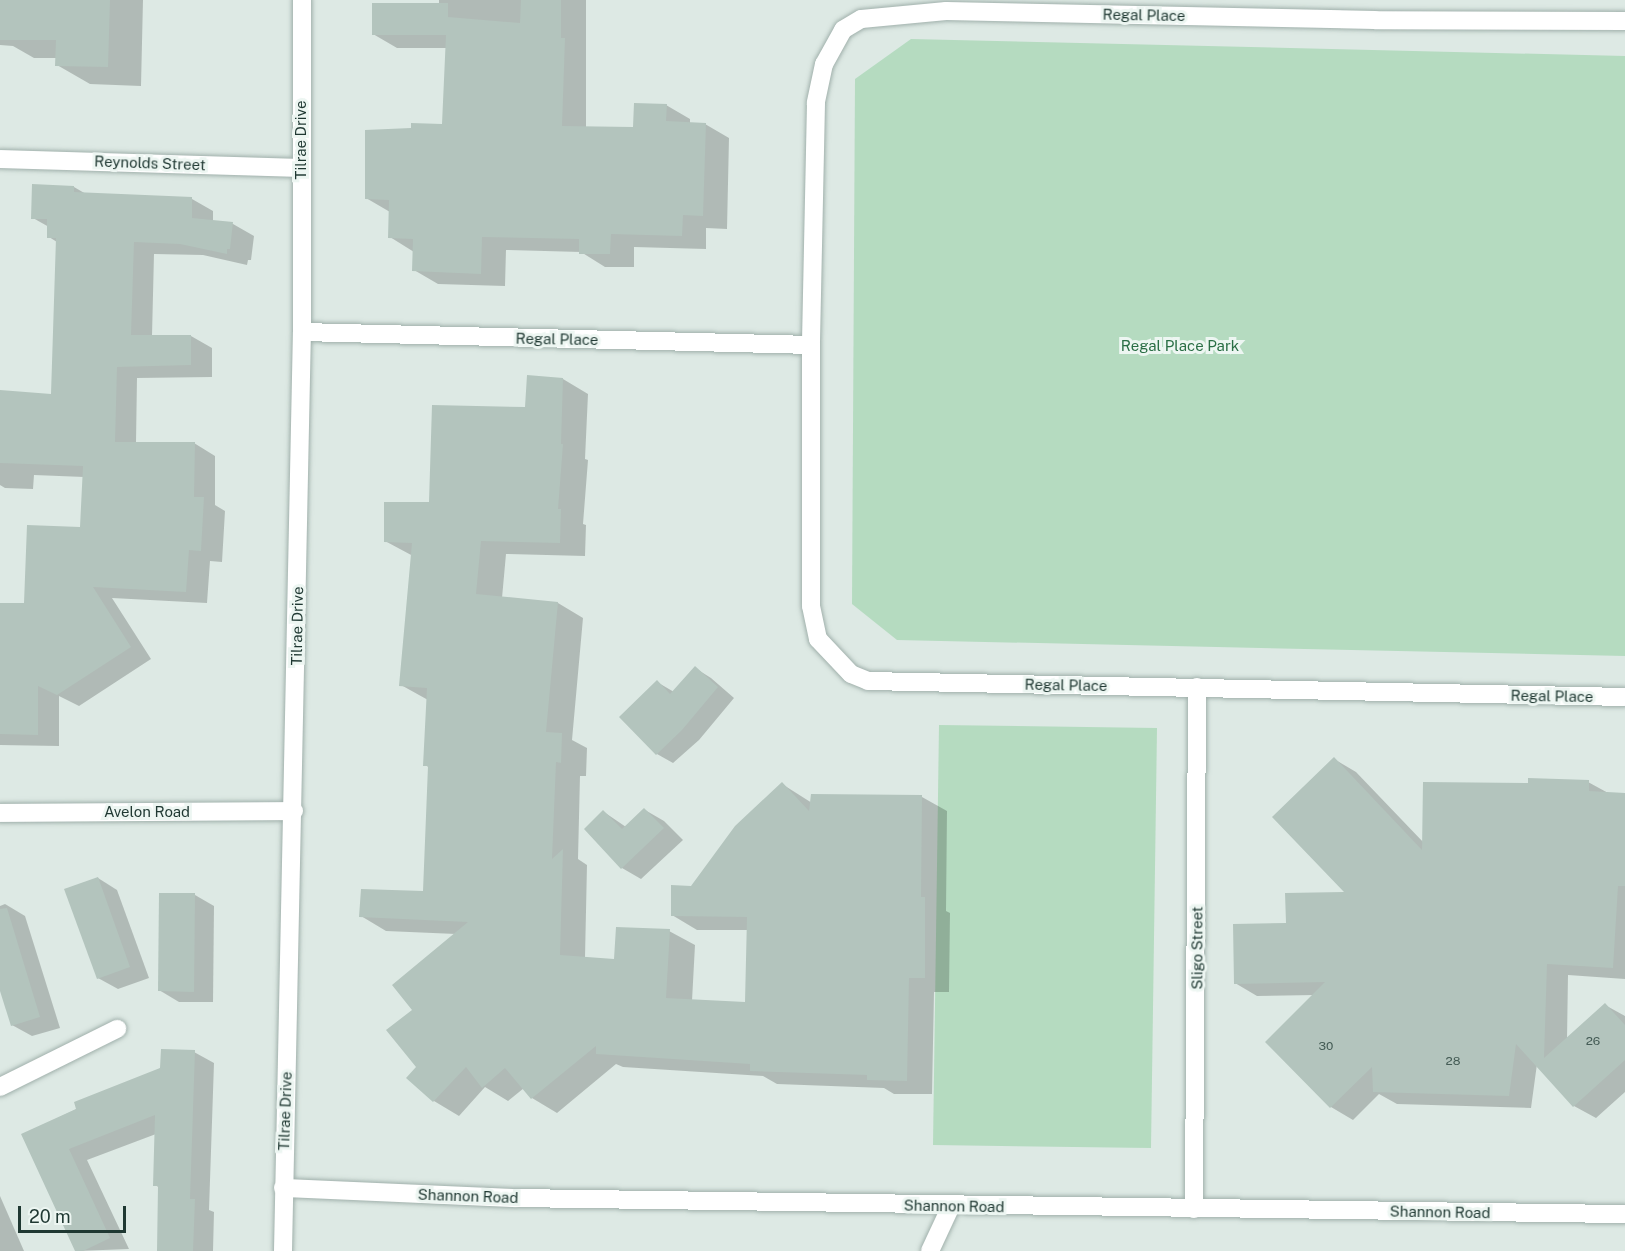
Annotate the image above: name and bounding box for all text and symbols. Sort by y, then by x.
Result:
street label: Regal Place [1102,5,1186,25]
street label: Tilrae Drive [292,100,310,180]
street label: Reynolds Street [94,152,206,174]
street label: Regal Place [515,329,599,349]
park label: Regal Place Park [1121,337,1239,355]
street label: Tilrae Drive [287,586,307,666]
street label: Regal Place [1024,675,1108,695]
street label: Regal Place [1510,686,1594,706]
street label: Avelon Road [104,803,190,821]
street label: Sligo Street [1188,906,1206,990]
house number: 26 [1586,1035,1600,1049]
house number: 30 [1319,1040,1333,1054]
house number: 28 [1446,1055,1460,1069]
street label: Tilrae Drive [275,1071,295,1151]
street label: Shannon Road [417,1185,519,1207]
scale bar [21,1194,129,1232]
street label: Shannon Road [904,1196,1004,1216]
street label: Shannon Road [1390,1202,1490,1222]
text: 20 m [29,1206,71,1227]

